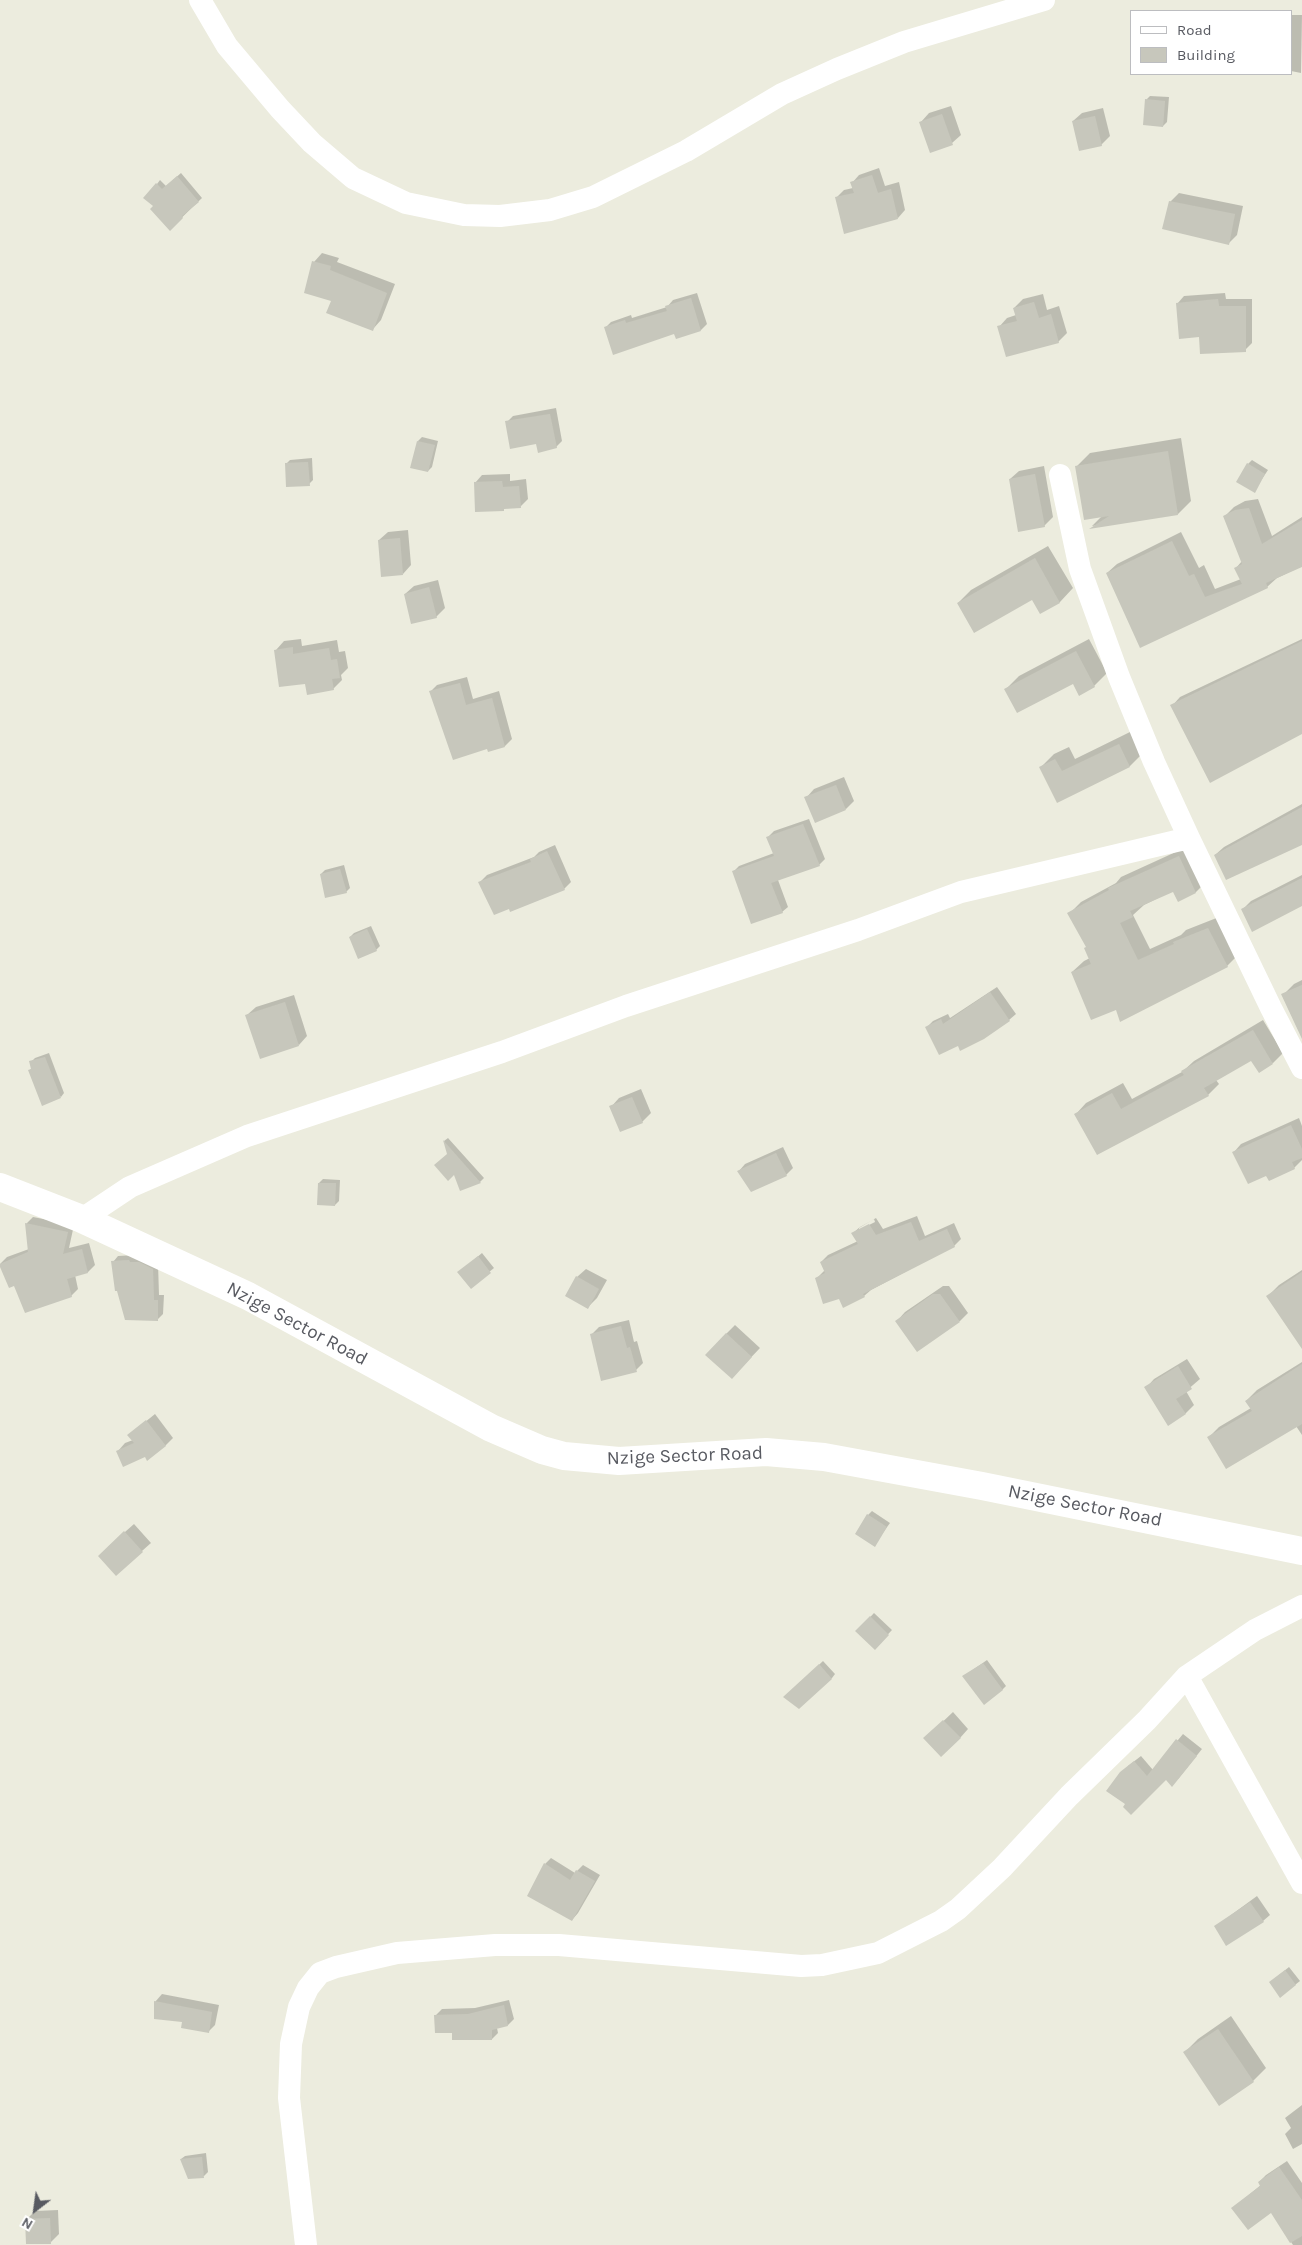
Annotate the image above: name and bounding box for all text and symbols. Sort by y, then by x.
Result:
legend [1130,10,1292,75]
text: Road [1177,21,1212,39]
text: Building [1177,46,1235,64]
street label: Nzige Sector Road [223,1277,371,1371]
street label: Nzige Sector Road [606,1442,764,1470]
street label: Nzige Sector Road [1006,1480,1164,1532]
north arrow [10,2185,60,2235]
text: N [19,2214,36,2233]

